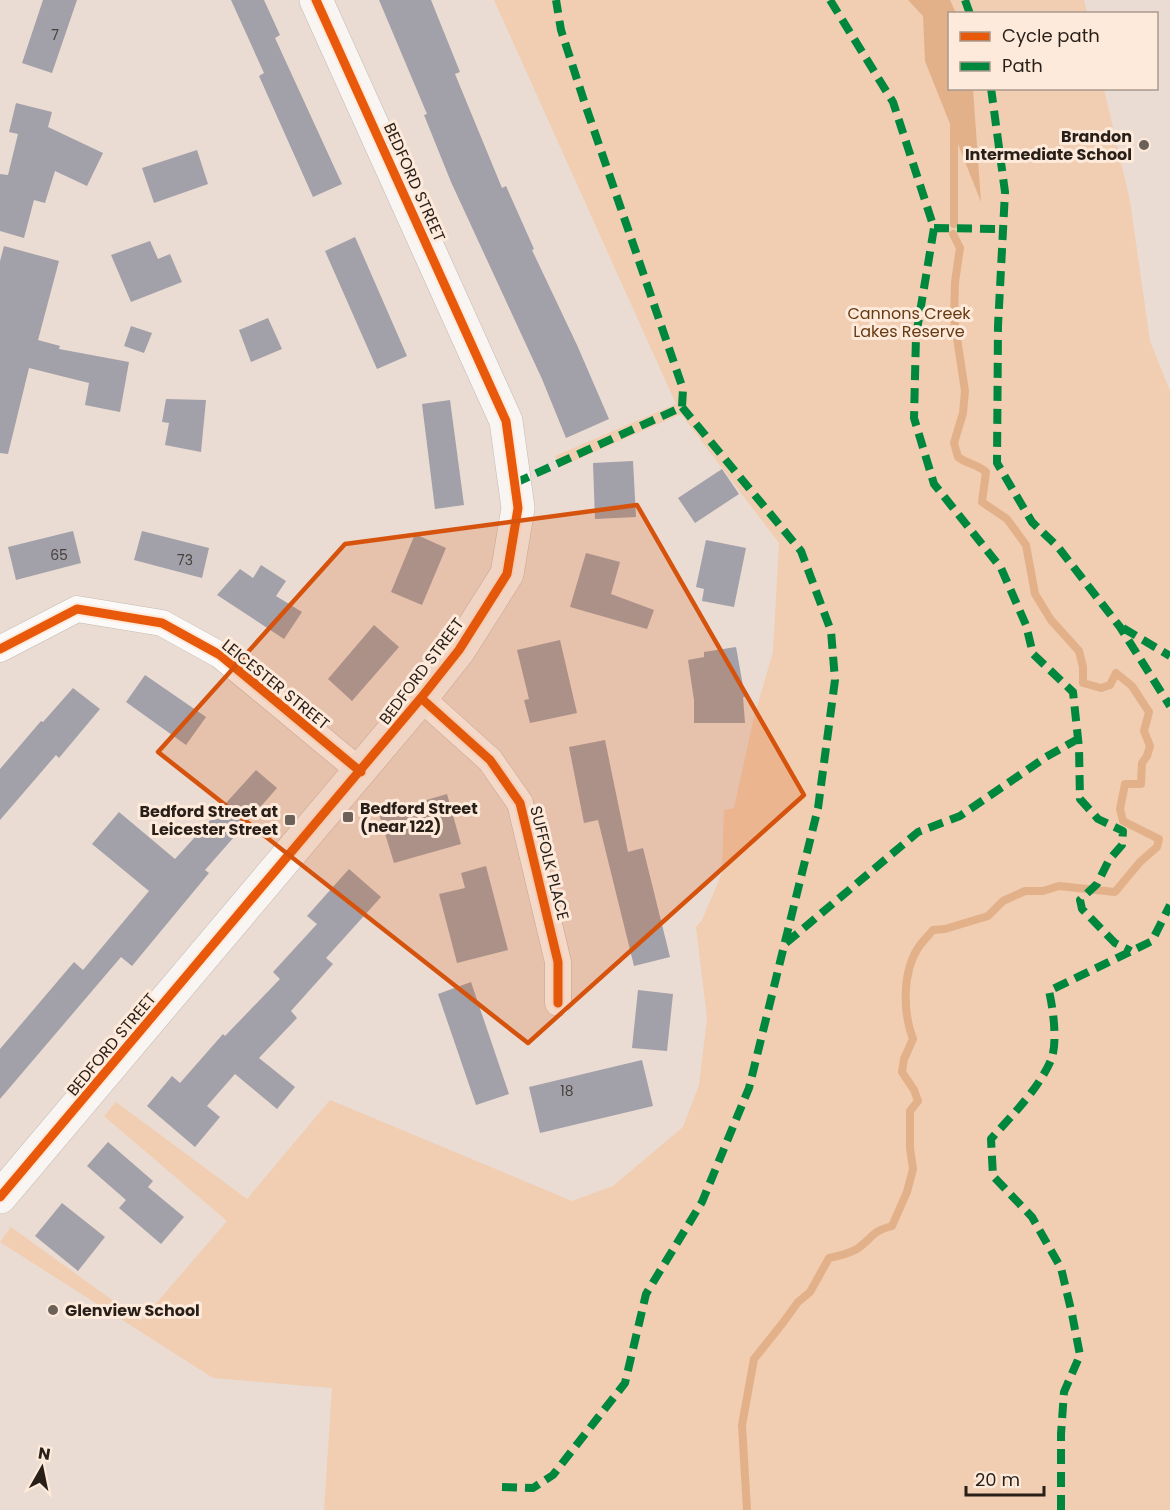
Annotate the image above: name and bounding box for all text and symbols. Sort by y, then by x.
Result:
legend [948,12,1158,90]
text: Cycle path [1002,23,1100,48]
house number: 7 [51,25,59,45]
text: Path [1002,53,1043,78]
street label: BEDFORD STREET [378,119,451,246]
place label: Brandon Intermediate School [965,125,1132,166]
marker: Brandon Intermediate School [1137,138,1151,152]
park label: Cannons Creek Lakes Reserve [847,302,971,343]
house number: 65 [50,545,68,565]
house number: 73 [177,550,193,570]
street label: BEDFORD STREET [374,613,469,729]
street label: LEICESTER STREET [217,634,335,735]
place label: Bedford Street (near 122) [360,797,478,838]
place label: Bedford Street at Leicester Street [140,800,278,841]
street label: SUFFOLK PLACE [524,803,575,923]
marker: Bedford Street (near 122) [341,810,355,824]
marker: Bedford Street at Leicester Street [283,813,297,827]
street label: BEDFORD STREET [61,988,162,1101]
house number: 18 [560,1081,574,1101]
place label: Glenview School [65,1299,200,1322]
marker: Glenview School [46,1303,60,1317]
north arrow [12,1438,72,1498]
text: N [37,1441,52,1466]
scale bar [966,1459,1044,1497]
text: 20 m [975,1467,1020,1492]

